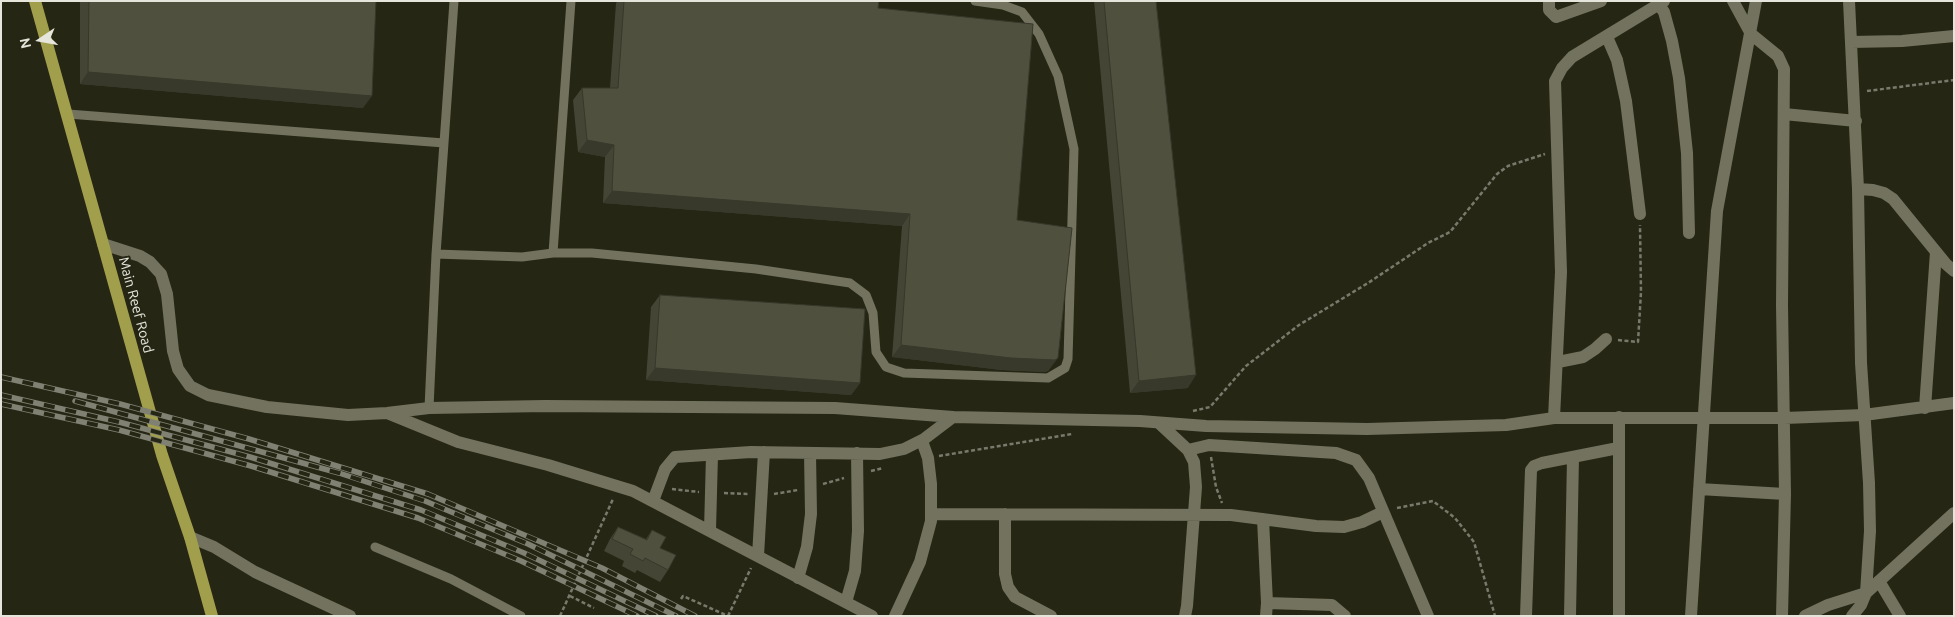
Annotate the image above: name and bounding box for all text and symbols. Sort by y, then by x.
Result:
north arrow [15,15,65,65]
text: N [16,36,34,50]
street label: Main Reef Road [115,255,157,355]

